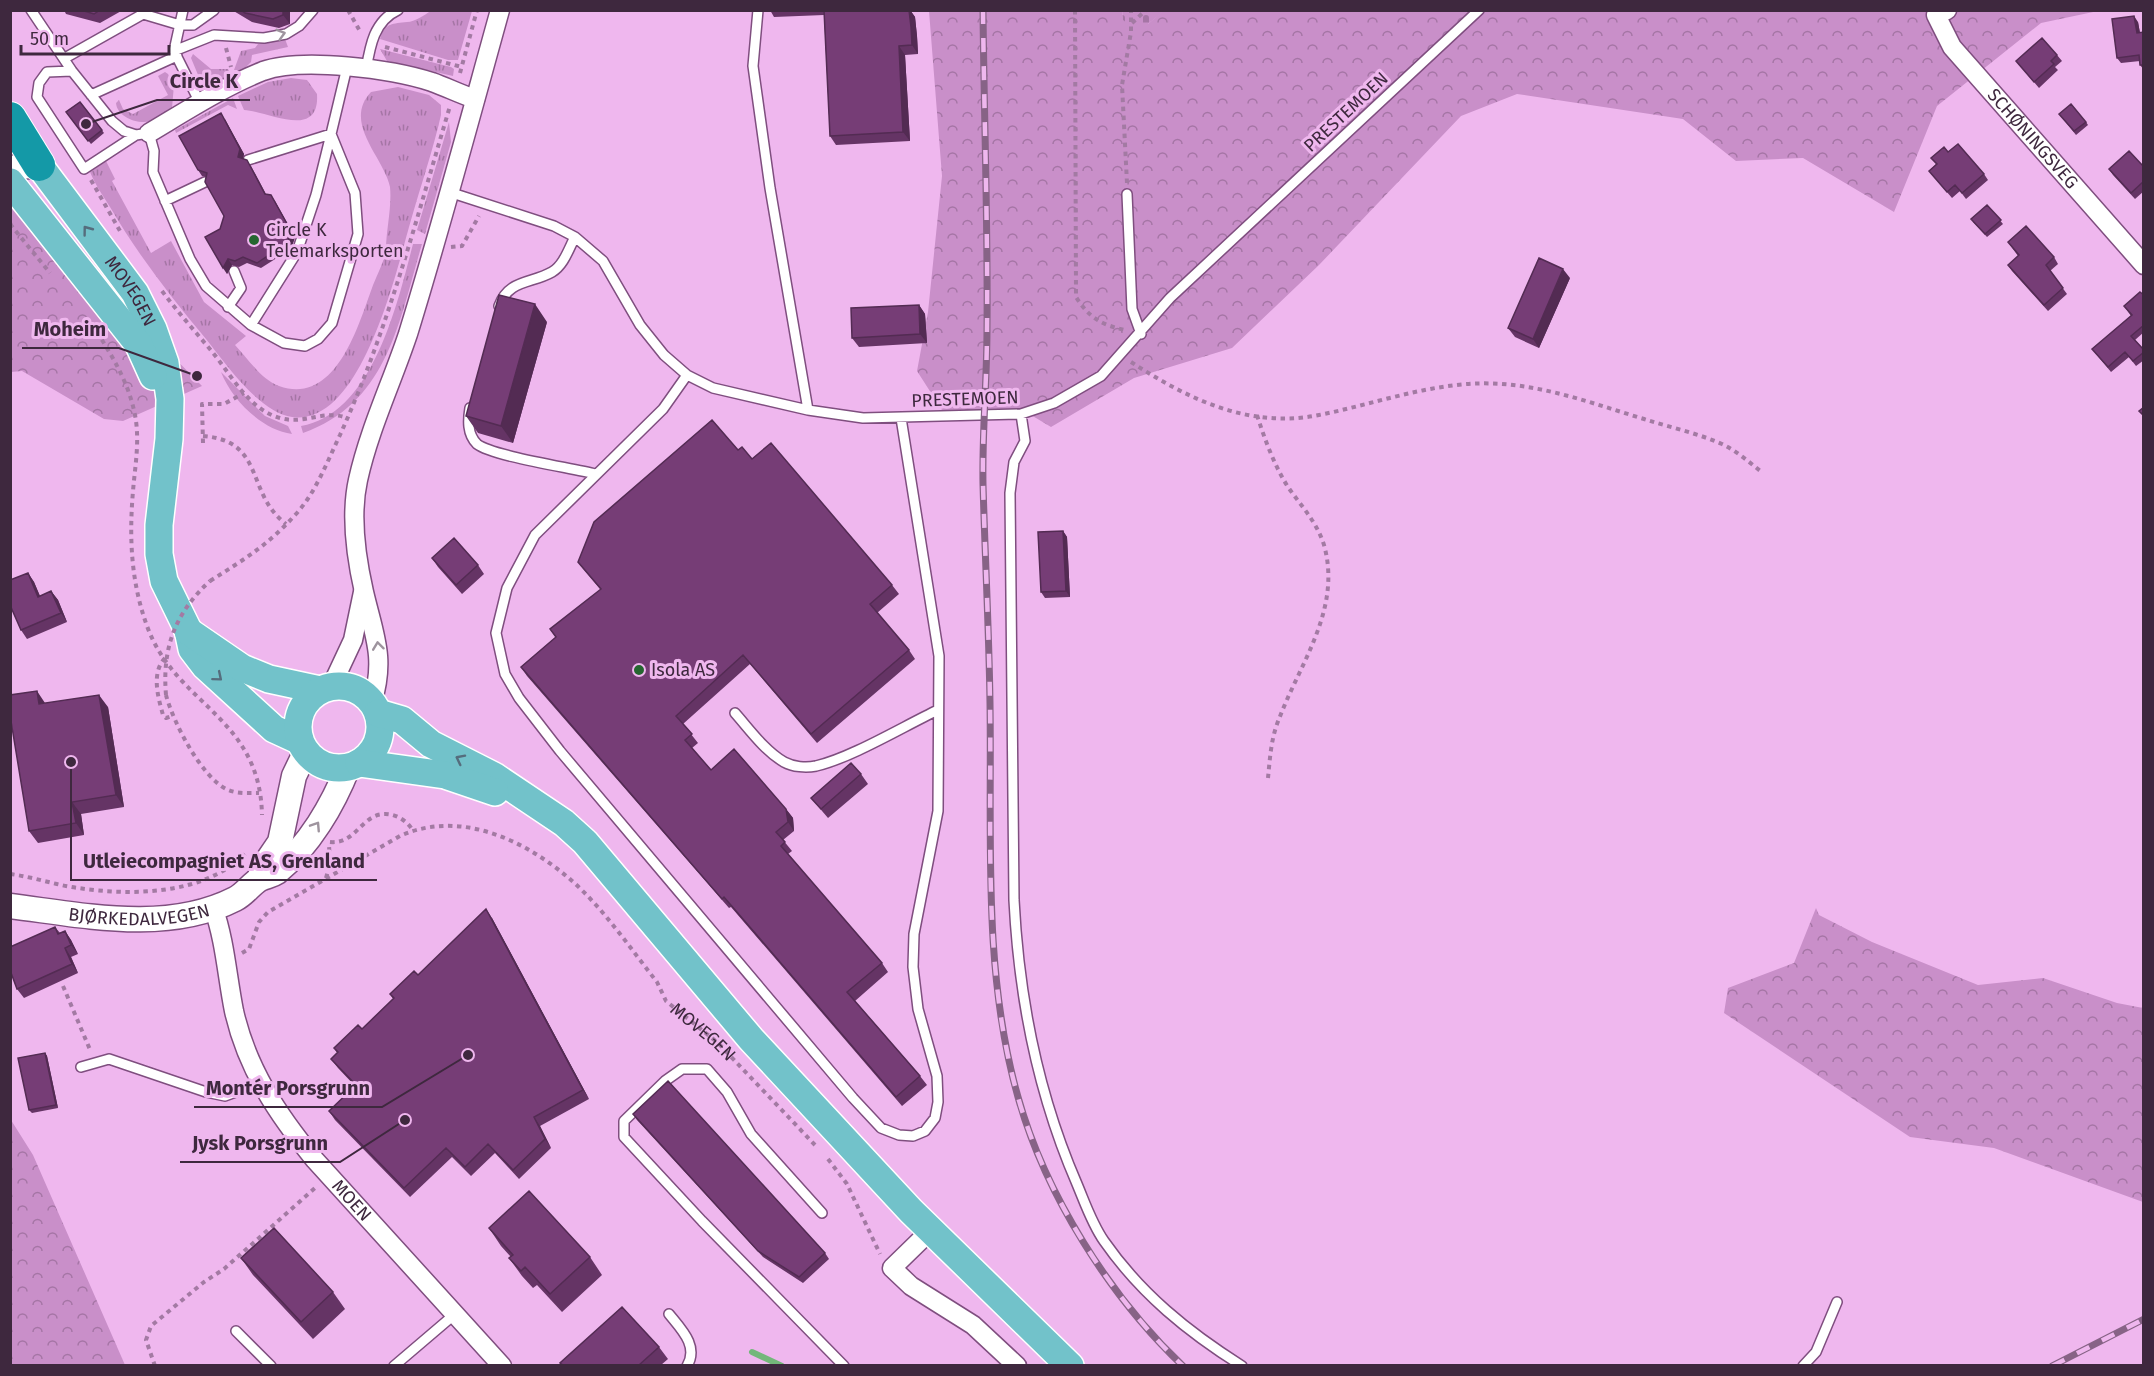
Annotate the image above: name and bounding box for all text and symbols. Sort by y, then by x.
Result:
scale bar [21,18,170,56]
text: 50 m [30,28,69,50]
one-way arrow [276,28,286,41]
callout: Circle K [157,62,250,100]
street label: PRESTEMOEN [1299,67,1393,157]
text: Circle K [170,69,239,93]
street label: SCHØNINGSVEG [1983,84,2083,193]
place label: Circle K Telemarksporten [266,219,404,262]
one-way arrow [83,226,94,237]
marker: Circle K Telemarksporten [247,233,261,247]
street label: MOVEGEN [100,252,161,330]
callout: Moheim [22,310,119,348]
text: Moheim [34,317,106,341]
street label: PRESTEMOEN [911,386,1019,412]
one-way arrow [372,642,385,651]
place label: Isola AS [651,659,715,681]
marker: Isola AS [632,663,646,677]
one-way arrow [211,670,222,681]
one-way arrow [456,755,467,766]
one-way arrow [309,822,320,833]
callout: Utleiecompagniet AS, Grenland [71,842,377,880]
text: Utleiecompagniet AS, Grenland [83,849,365,873]
street label: BJØRKEDALVEGEN [67,899,212,930]
street label: MOVEGEN [666,998,740,1066]
callout: Montér Porsgrunn [194,1069,382,1107]
text: Montér Porsgrunn [206,1076,370,1100]
callout: Jysk Porsgrunn [180,1124,340,1162]
text: Jysk Porsgrunn [191,1131,328,1155]
street label: MOEN [327,1175,376,1226]

